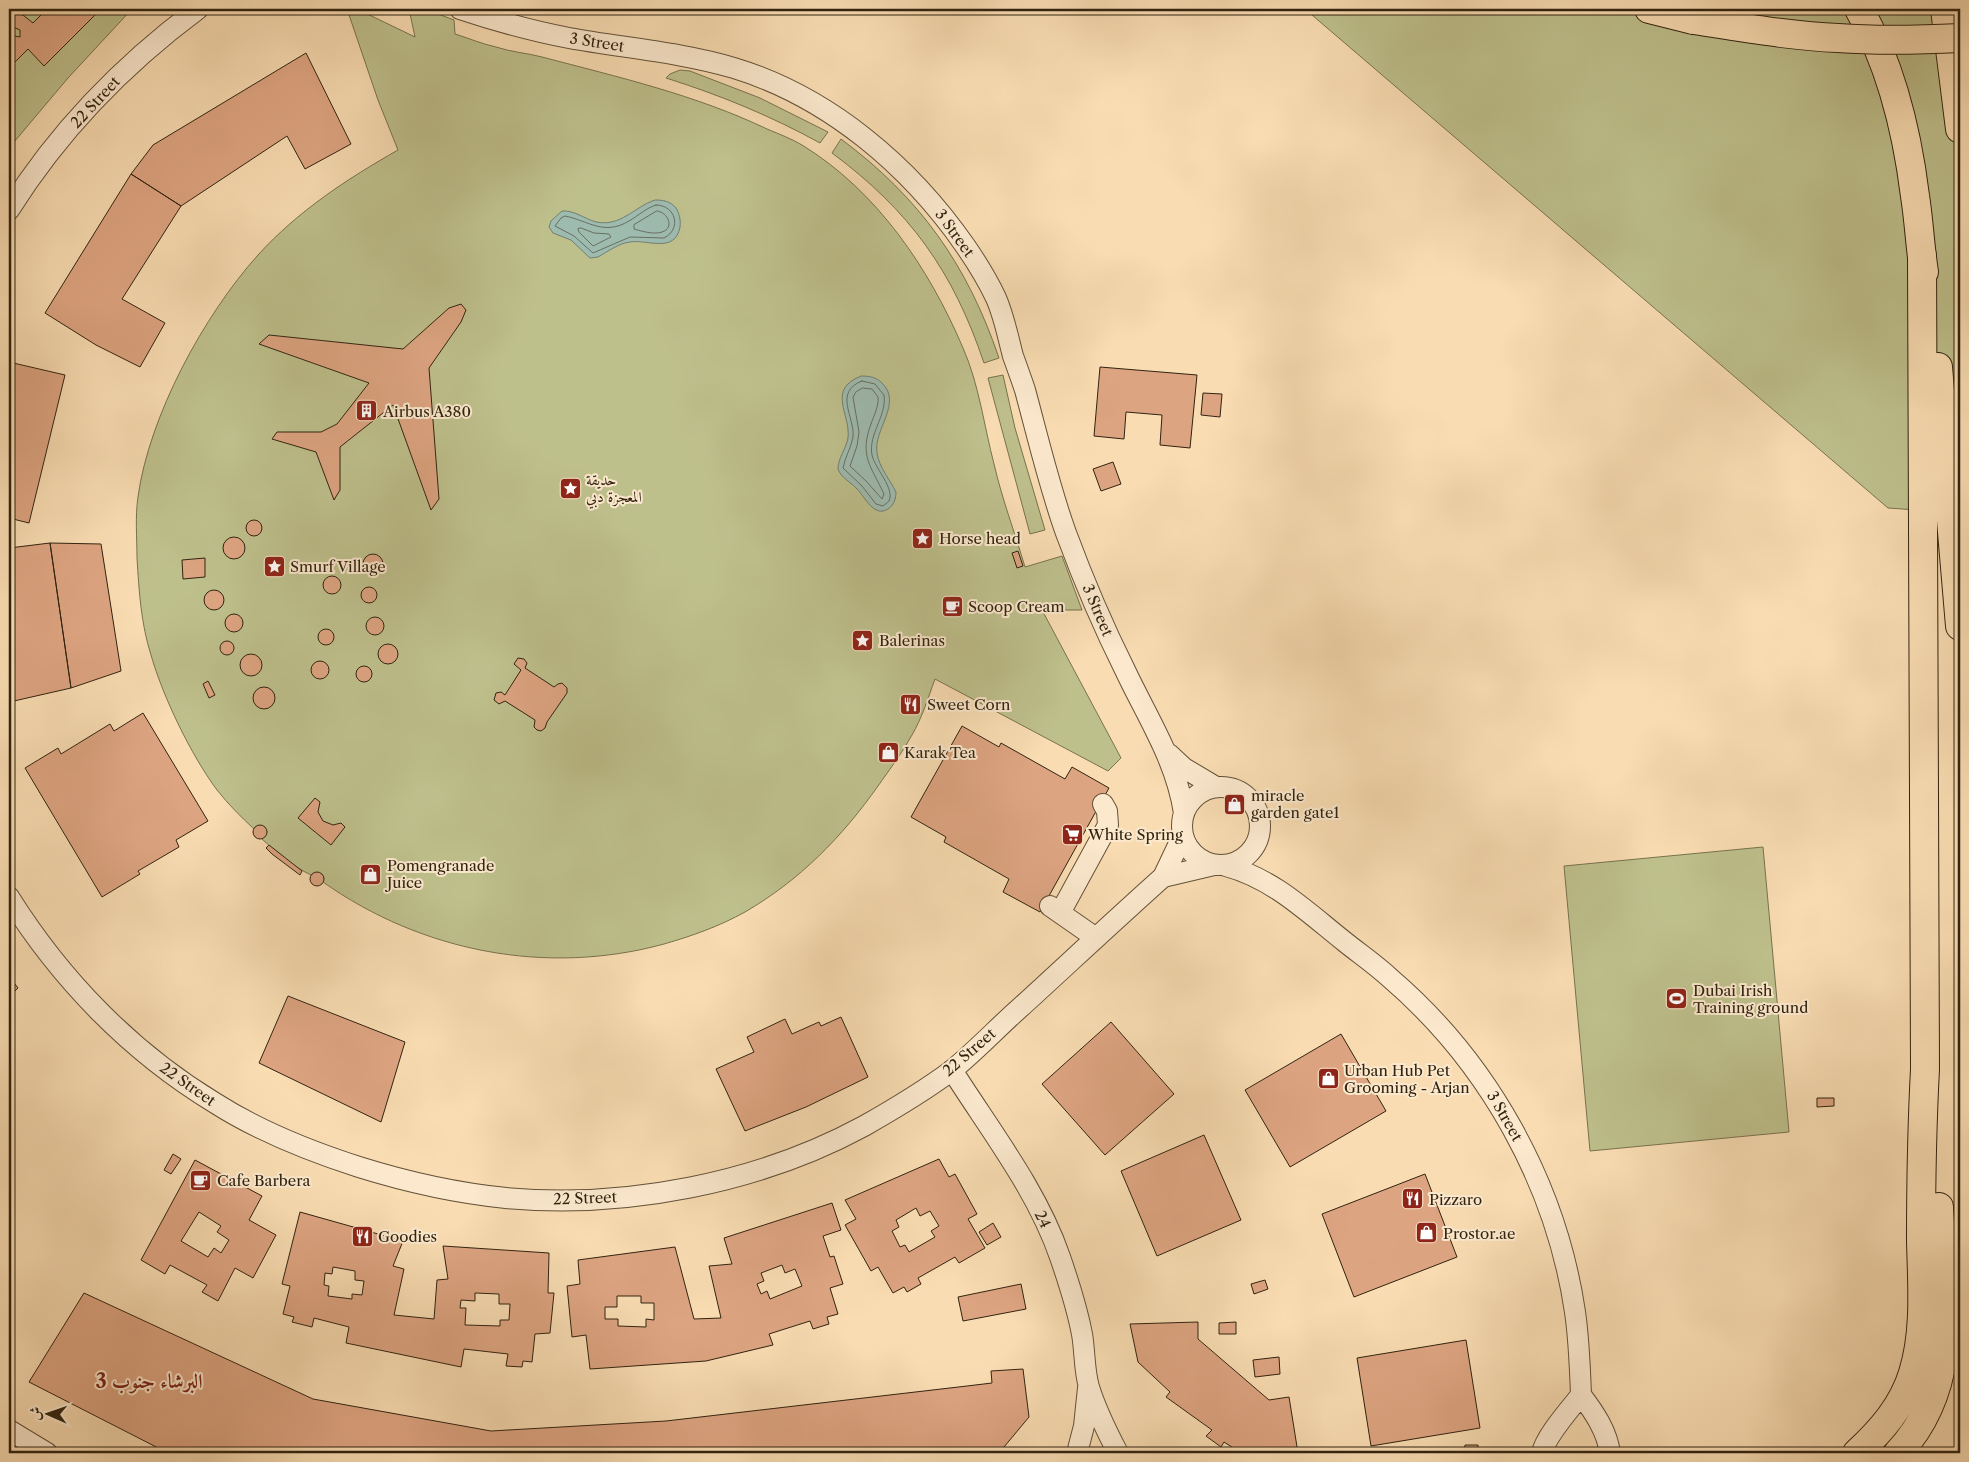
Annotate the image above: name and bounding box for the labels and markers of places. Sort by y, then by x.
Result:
building icon: Airbus A380 [355,399,379,423]
place label: Airbus A380 [382,402,471,421]
place label: حديقة المعجزة دبي [586,470,642,509]
place icon: حديقة المعجزة دبي [558,476,582,500]
place icon: Horse head [911,526,935,550]
place label: Horse head [939,529,1021,548]
place icon: Smurf Village [262,554,286,578]
place label: Smurf Village [290,557,386,576]
cafe icon: Scoop Cream [940,594,964,618]
place label: Scoop Cream [968,597,1064,616]
place icon: Balerinas [851,628,875,652]
place label: Balerinas [879,631,945,650]
restaurant icon: Sweet Corn [899,692,923,716]
place label: Sweet Corn [927,695,1011,714]
shop icon: Karak Tea [876,740,900,764]
place label: Karak Tea [904,743,976,762]
place label: miracle garden gate1 [1251,786,1340,822]
shop icon: miracle garden gate1 [1223,792,1247,816]
supermarket icon: White Spring [1060,822,1084,846]
place label: White Spring [1087,825,1183,844]
place label: Pomengranade Juice [385,856,494,892]
shop icon: Pomengranade Juice [359,862,383,886]
place label: Dubai Irish Training ground [1693,981,1808,1017]
sports icon: Dubai Irish Training ground [1665,987,1689,1011]
place label: Urban Hub Pet Grooming - Arjan [1344,1061,1470,1097]
shop icon: Urban Hub Pet Grooming - Arjan [1316,1067,1340,1091]
cafe icon: Cafe Barbera [189,1168,213,1192]
place label: Cafe Barbera [217,1171,310,1190]
restaurant icon: Pizzaro [1401,1187,1425,1211]
place label: Pizzaro [1429,1190,1482,1209]
shop icon: Prostor.ae [1415,1221,1439,1245]
restaurant icon: Goodies [350,1224,374,1248]
place label: Prostor.ae [1443,1224,1515,1243]
place label: Goodies [378,1227,437,1246]

